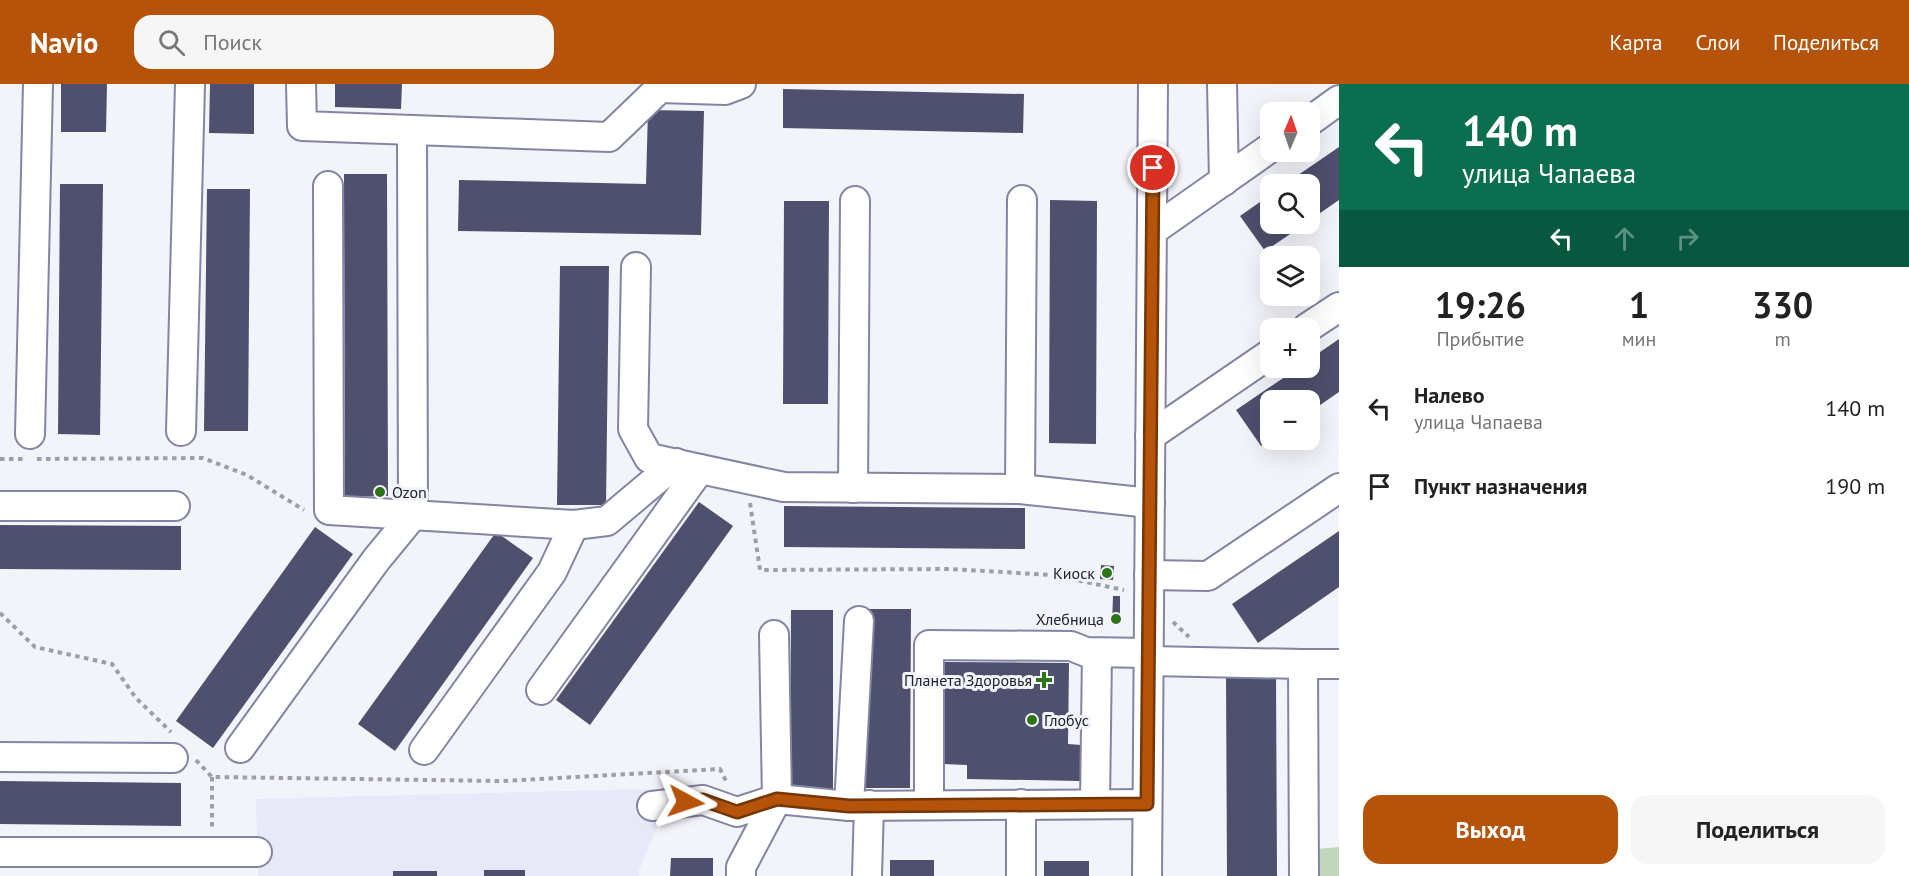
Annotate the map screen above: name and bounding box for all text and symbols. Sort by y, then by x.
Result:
search box [134,15,554,69]
text: Navio [30,24,98,61]
icon: search [155,26,188,59]
text: Поиск [203,28,262,56]
text: Карта [1609,29,1662,56]
text: Слои [1695,29,1740,56]
text: Поделиться [1773,29,1879,56]
north arrow [1260,102,1320,162]
map controls [1260,102,1320,450]
text: 140 m [1462,103,1578,158]
icon: left [1363,108,1441,186]
pin [1127,142,1178,193]
icon: arrive [1136,151,1169,184]
text: улица Чапаева [1462,156,1636,190]
button: search [1260,174,1320,234]
icon: left [1545,222,1578,255]
icon: ahead [1608,222,1641,255]
icon: right [1671,222,1704,255]
button: layers [1260,246,1320,306]
text: 19:26 [1435,281,1526,328]
text: 1 [1629,281,1649,328]
text: 330 [1752,281,1813,328]
button: + [1260,318,1320,378]
text: Прибытие [1436,326,1524,352]
text: мин [1622,326,1656,352]
text: m [1775,326,1791,352]
text: Налево [1414,381,1485,409]
button: − [1260,390,1320,450]
icon: left [1363,392,1396,425]
text: 140 m [1825,394,1885,422]
text: улица Чапаева [1414,409,1543,435]
icon: arrive [1363,470,1396,503]
text: Пункт назначения [1414,472,1587,500]
text: 190 m [1825,472,1885,500]
place label: Ozon [392,482,427,502]
marker: Ozon [373,485,387,499]
place label: Киоск [1053,563,1095,583]
marker: Киоск [1100,566,1114,580]
place label: Хлебница [1036,609,1104,629]
marker: Хлебница [1109,612,1123,626]
place label: Планета Здоровья [904,670,1032,690]
marker: Планета Здоровья [1037,673,1051,687]
place label: Глобус [1044,710,1089,730]
marker: Глобус [1025,713,1039,727]
position arrow [654,770,718,834]
button: Выход [1363,795,1618,864]
button: Поделиться [1630,795,1885,864]

